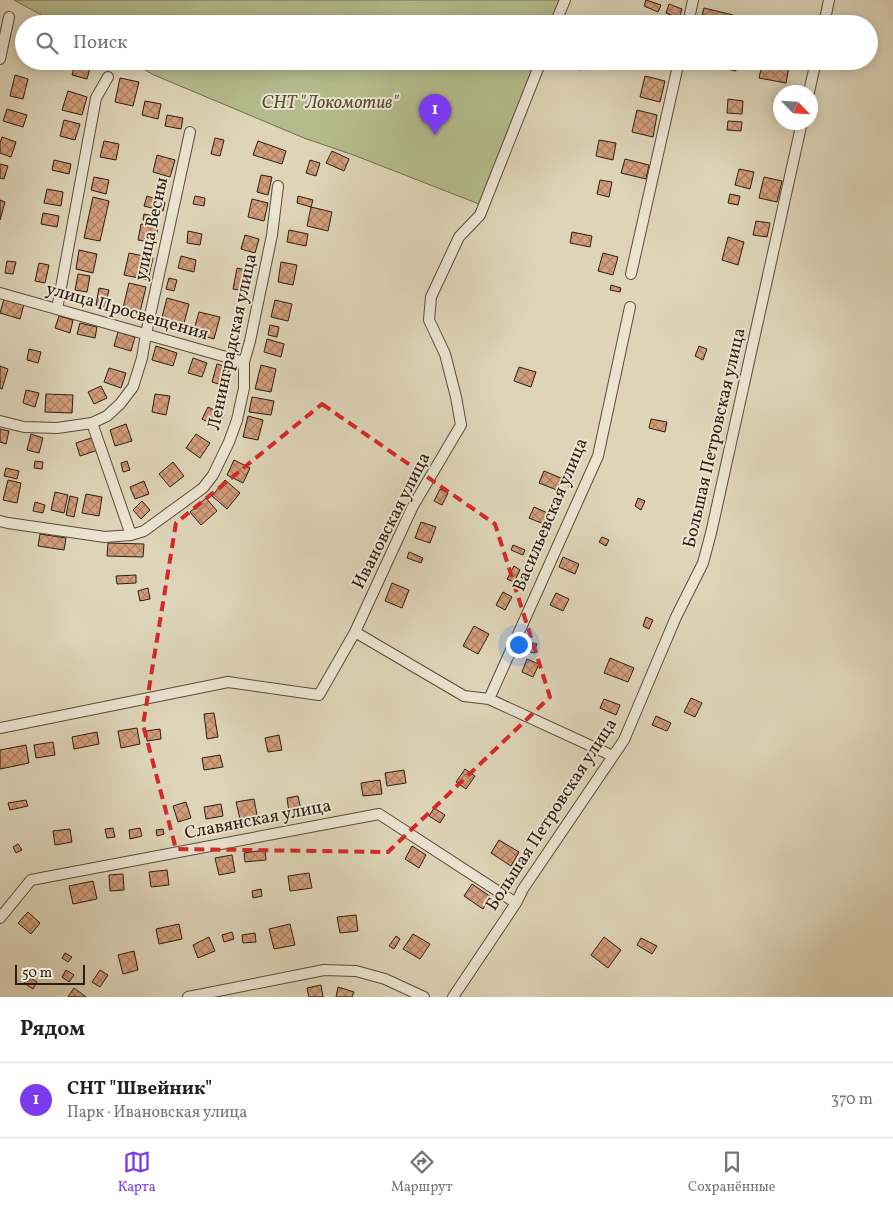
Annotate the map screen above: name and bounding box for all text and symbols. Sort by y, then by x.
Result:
search box [15,15,878,70]
icon: search [33,29,61,57]
text: Поиск [73,30,127,56]
north arrow [773,85,818,130]
park label: СНТ "Локомотив" [261,91,400,116]
pin: 1 [419,94,451,135]
street label: улица Весны [129,175,175,283]
street label: Ленинградская улица [202,251,264,433]
street label: улица Просвещения [43,277,211,347]
street label: Большая Петровская улица [678,325,753,550]
street label: Васильевская улица [507,434,595,596]
street label: Ивановская улица [347,448,437,594]
your location [506,632,532,658]
street label: Большая Петровская улица [480,714,624,916]
street label: Славянская улица [182,794,334,846]
scale bar [15,962,85,985]
text: 50 m [22,964,52,983]
text: Рядом [20,1015,85,1044]
text: СНТ "Швейник" [67,1076,212,1102]
text: 1 [33,1089,39,1111]
text: 370 m [831,1089,873,1111]
text: Парк · Ивановская улица [67,1102,247,1124]
tab: Карта [118,1148,156,1197]
tab: Маршрут [391,1148,453,1197]
tab: Сохранённые [688,1148,775,1197]

